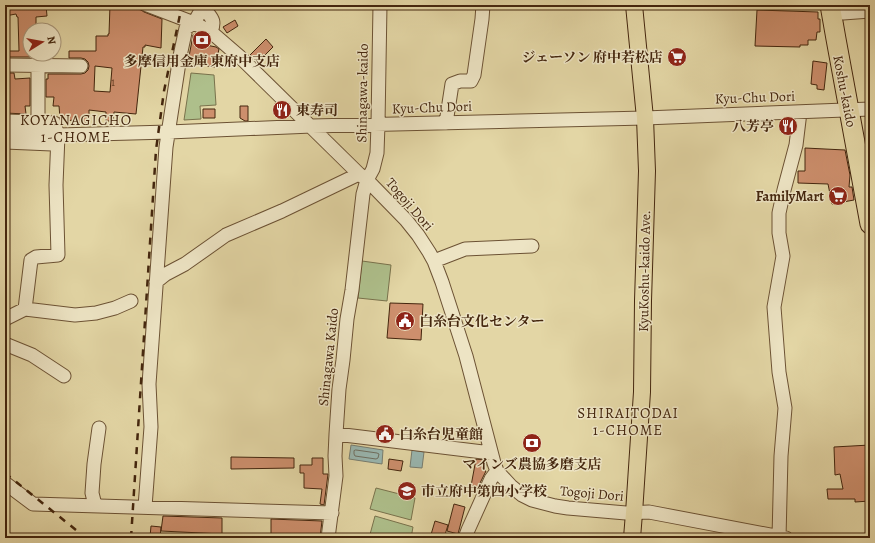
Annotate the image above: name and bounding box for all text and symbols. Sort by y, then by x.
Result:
north arrow [22,22,62,62]
bank icon: 多摩信用金庫 東府中支店 [191,29,213,51]
text: N [43,35,59,46]
street label: Shinagawa-kaido [352,43,373,143]
supermarket icon: ジェーソン 府中若松店 [666,46,688,68]
place label: ジェーソン 府中若松店 [521,48,663,67]
place label: 多摩信用金庫 東府中支店 [124,52,280,71]
street label: Koshu-kaido [828,53,861,129]
house number: 1 [111,74,115,90]
street label: Kyu-Chu Dori [715,87,795,108]
street label: Kyu-Chu Dori [392,97,472,118]
restaurant icon: 東寿司 [271,99,293,121]
place label: 東寿司 [296,101,338,120]
district label: KOYANAGICHO 1-CHOME [20,110,132,147]
restaurant icon: 八芳亭 [777,115,799,137]
place label: 八芳亭 [732,117,774,136]
street label: Togoji Dori [381,174,438,235]
supermarket icon: FamilyMart [827,185,849,207]
place label: FamilyMart [756,187,824,206]
street label: KyuKoshu-kaido Ave. [634,210,655,332]
street label: Shinagawa Kaido [314,307,343,407]
public building icon: 白糸台文化センター [394,310,416,332]
place label: 白糸台文化センター [419,312,544,331]
district label: SHIRAITODAI 1-CHOME [577,403,679,440]
public building icon: 白糸台児童館 [374,423,396,445]
place label: 白糸台児童館 [399,425,483,444]
bank icon: マインズ農協多磨支店 [521,432,543,454]
place label: マインズ農協多磨支店 [462,455,602,474]
school or university icon: 市立府中第四小学校 [396,480,418,502]
street label: Togoji Dori [559,481,625,506]
place label: 市立府中第四小学校 [421,482,547,501]

